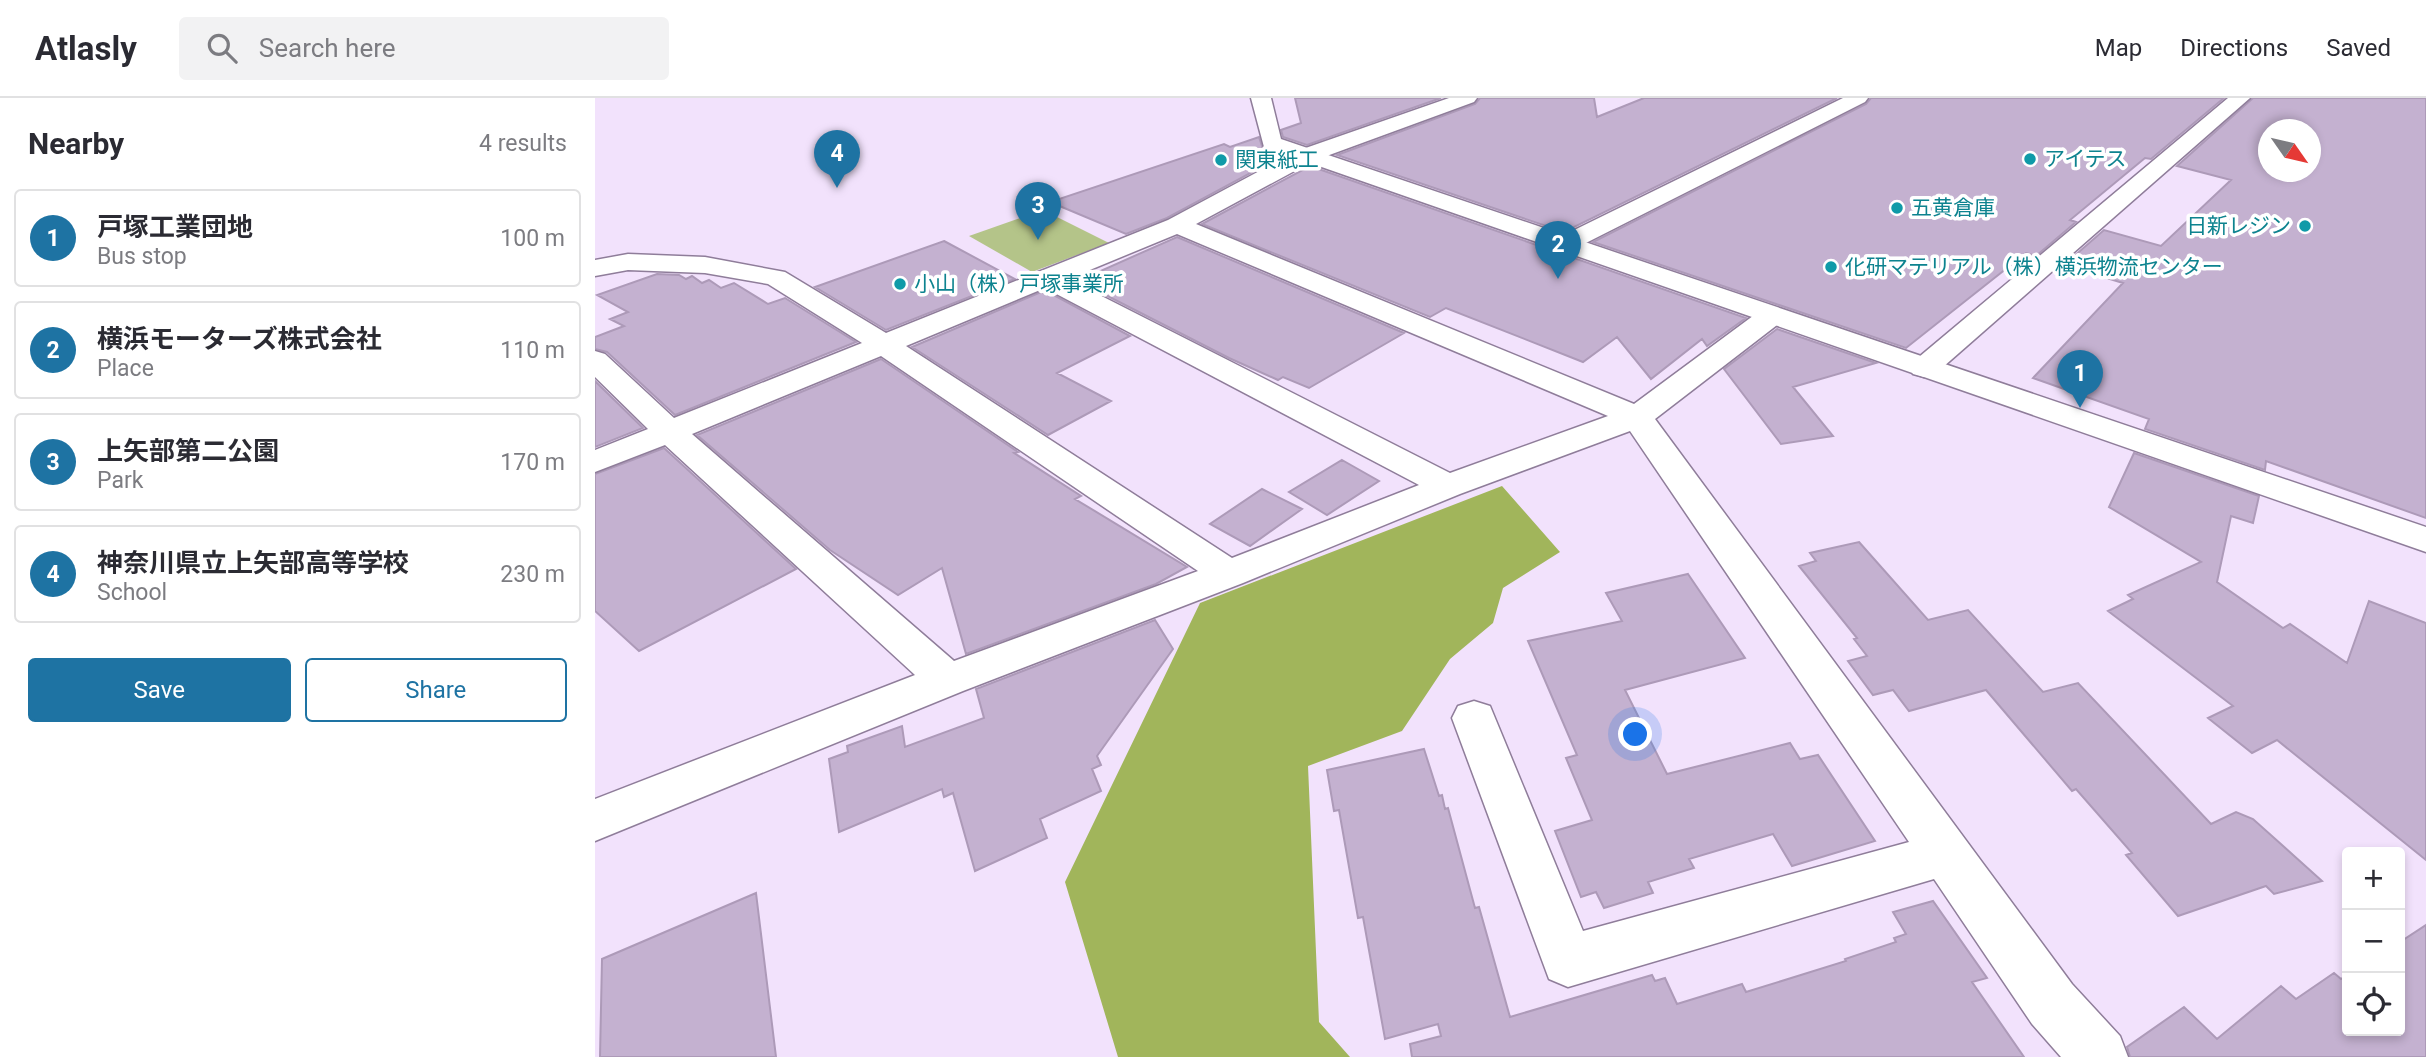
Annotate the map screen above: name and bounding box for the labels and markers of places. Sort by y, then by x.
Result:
pin: 4 [814,130,860,188]
place label: アイテス [2044,147,2127,171]
place label: 関東紙工 [1235,148,1319,172]
marker: アイテス [2022,151,2038,167]
marker: 関東紙工 [1213,152,1229,168]
pin: 3 [1015,182,1061,240]
place label: 五黄倉庫 [1911,196,1995,220]
marker: 五黄倉庫 [1889,200,1905,216]
place label: 日新レジン [2186,214,2291,238]
marker: 日新レジン [2297,218,2313,234]
pin: 2 [1535,221,1581,279]
place label: 化研マテリアル（株）横浜物流センター [1845,255,2223,279]
marker: 化研マテリアル（株）横浜物流センター [1823,259,1839,275]
place label: 小山（株）戸塚事業所 [914,272,1124,296]
marker: 小山（株）戸塚事業所 [892,276,908,292]
pin: 1 [2057,350,2103,408]

